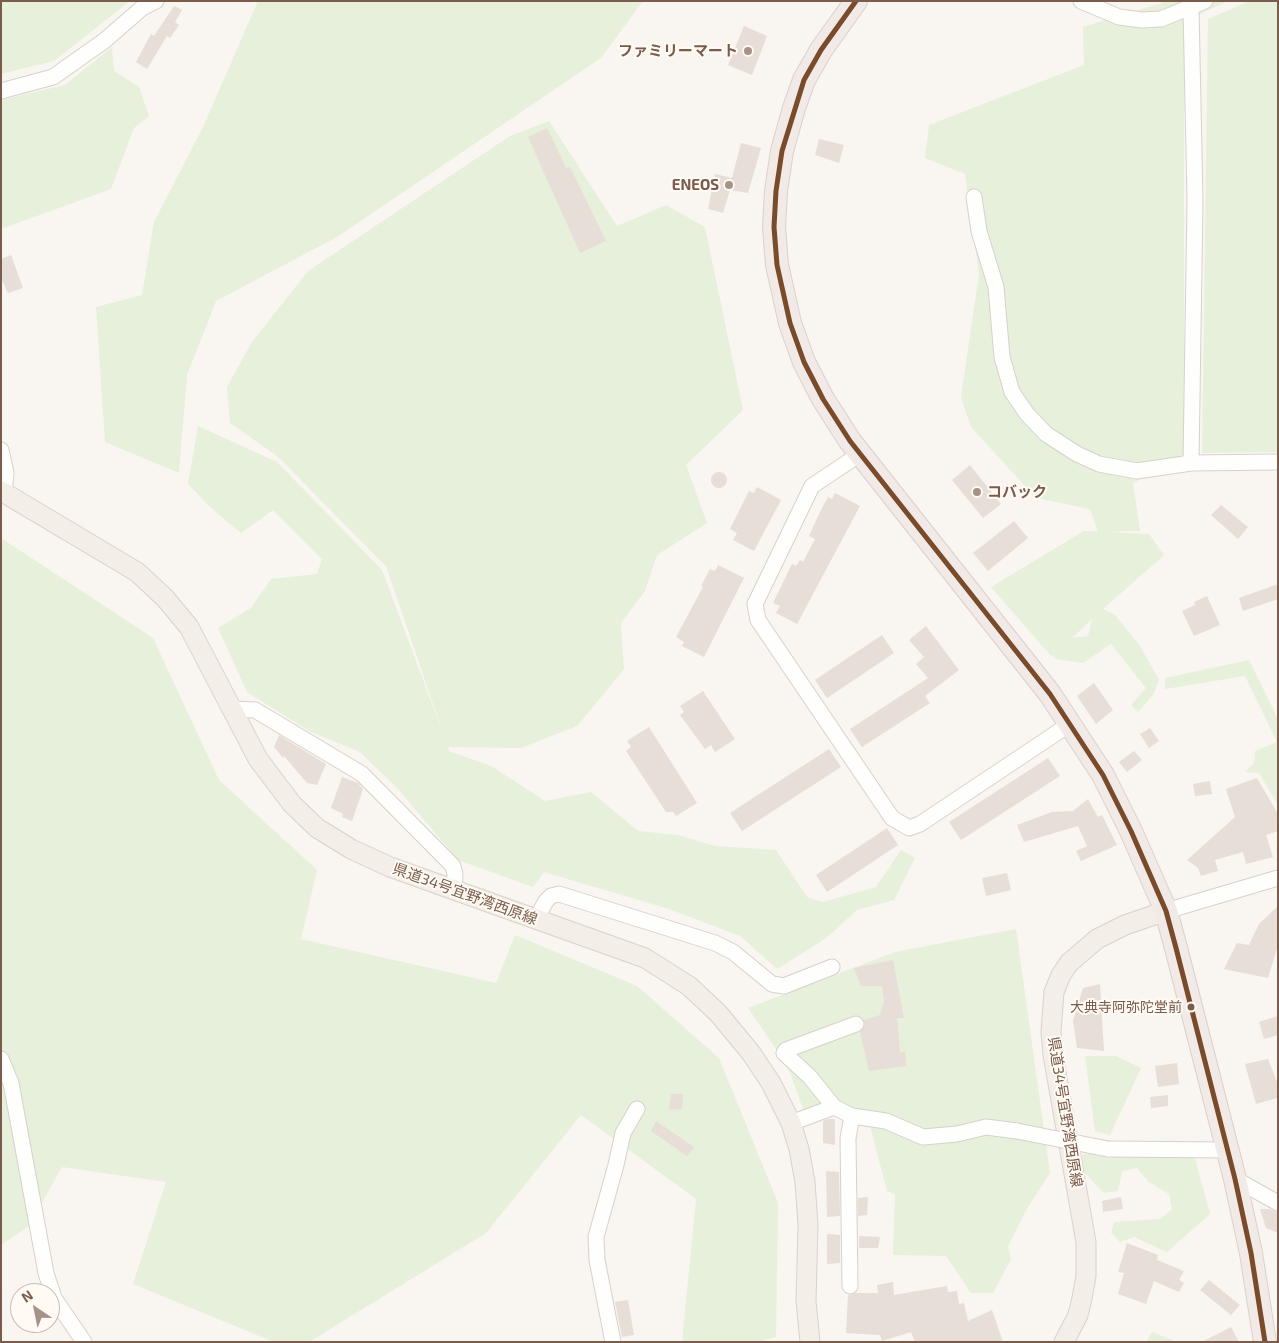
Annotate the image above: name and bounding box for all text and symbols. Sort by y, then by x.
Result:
place label: ファミリーマート [618,42,738,60]
marker: ファミリーマート [742,45,754,57]
place label: ENEOS [672,176,719,194]
marker: ENEOS [723,179,735,191]
place label: コバック [987,483,1047,501]
marker: コバック [971,486,983,498]
street label: 県道34号宜野湾西原線 [390,859,540,929]
place label: 大典寺阿弥陀堂前 [1070,999,1182,1015]
marker: 大典寺阿弥陀堂前 [1186,1002,1196,1012]
street label: 県道34号宜野湾西原線 [1044,1035,1086,1189]
north arrow [10,1283,60,1333]
text: N [18,1286,36,1306]

